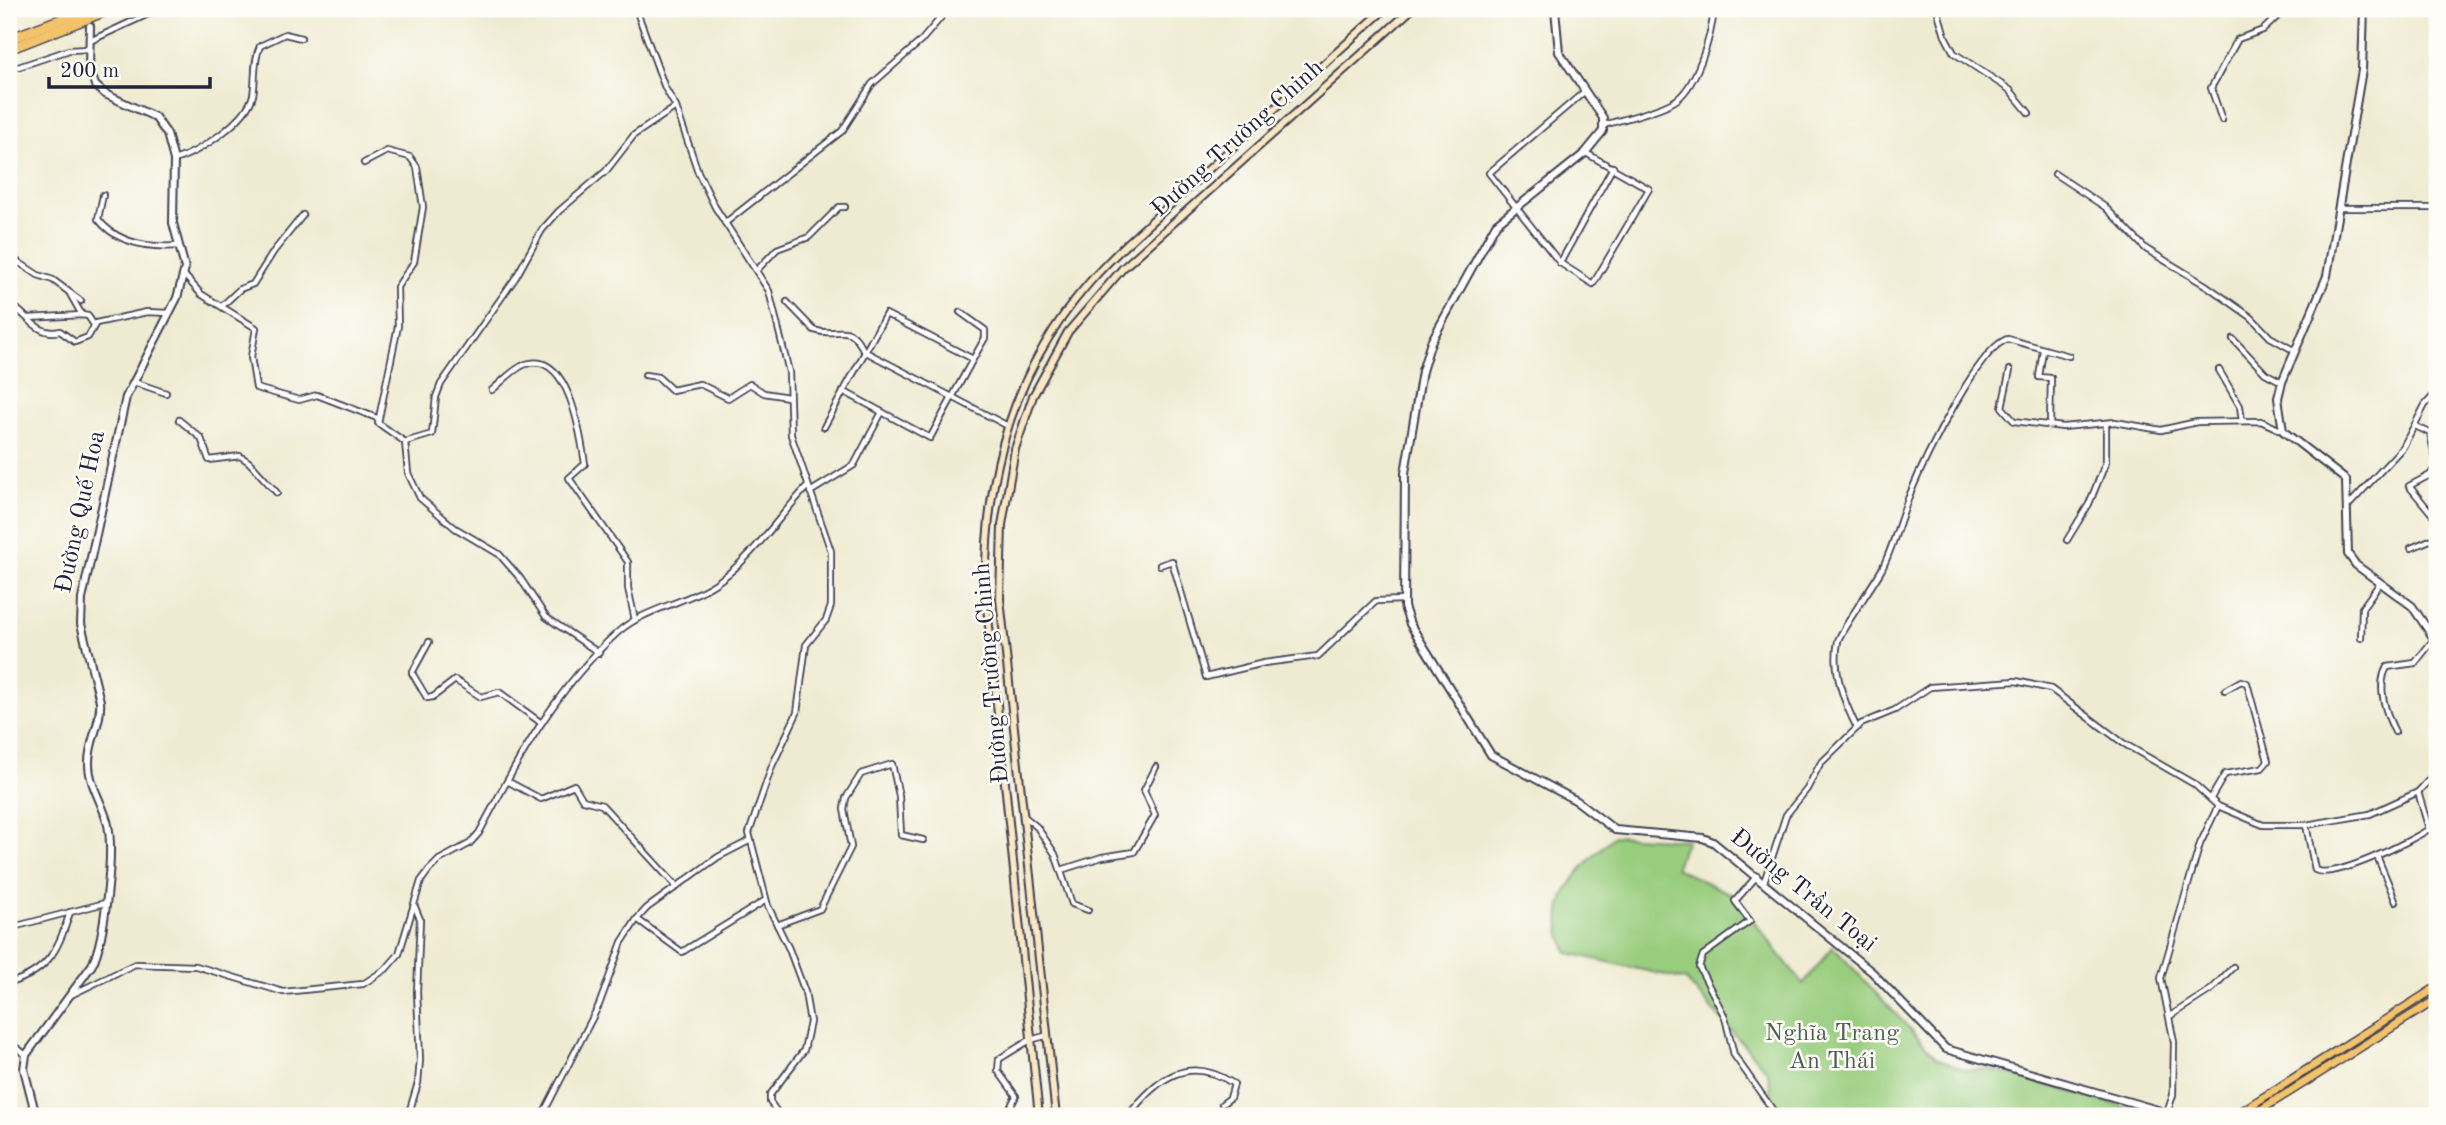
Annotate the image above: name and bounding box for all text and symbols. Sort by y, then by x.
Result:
scale bar [49,46,210,90]
street label: Đường Trường Chinh [1148,56,1328,222]
text: 200 m [60,61,119,82]
street label: Đường Quế Hoa [51,428,110,596]
street label: Đường Trường Chinh [970,561,1014,785]
street label: Đường Trần Toại [1725,823,1882,957]
park label: Nghĩa Trang An Thái [1765,1022,1899,1074]

